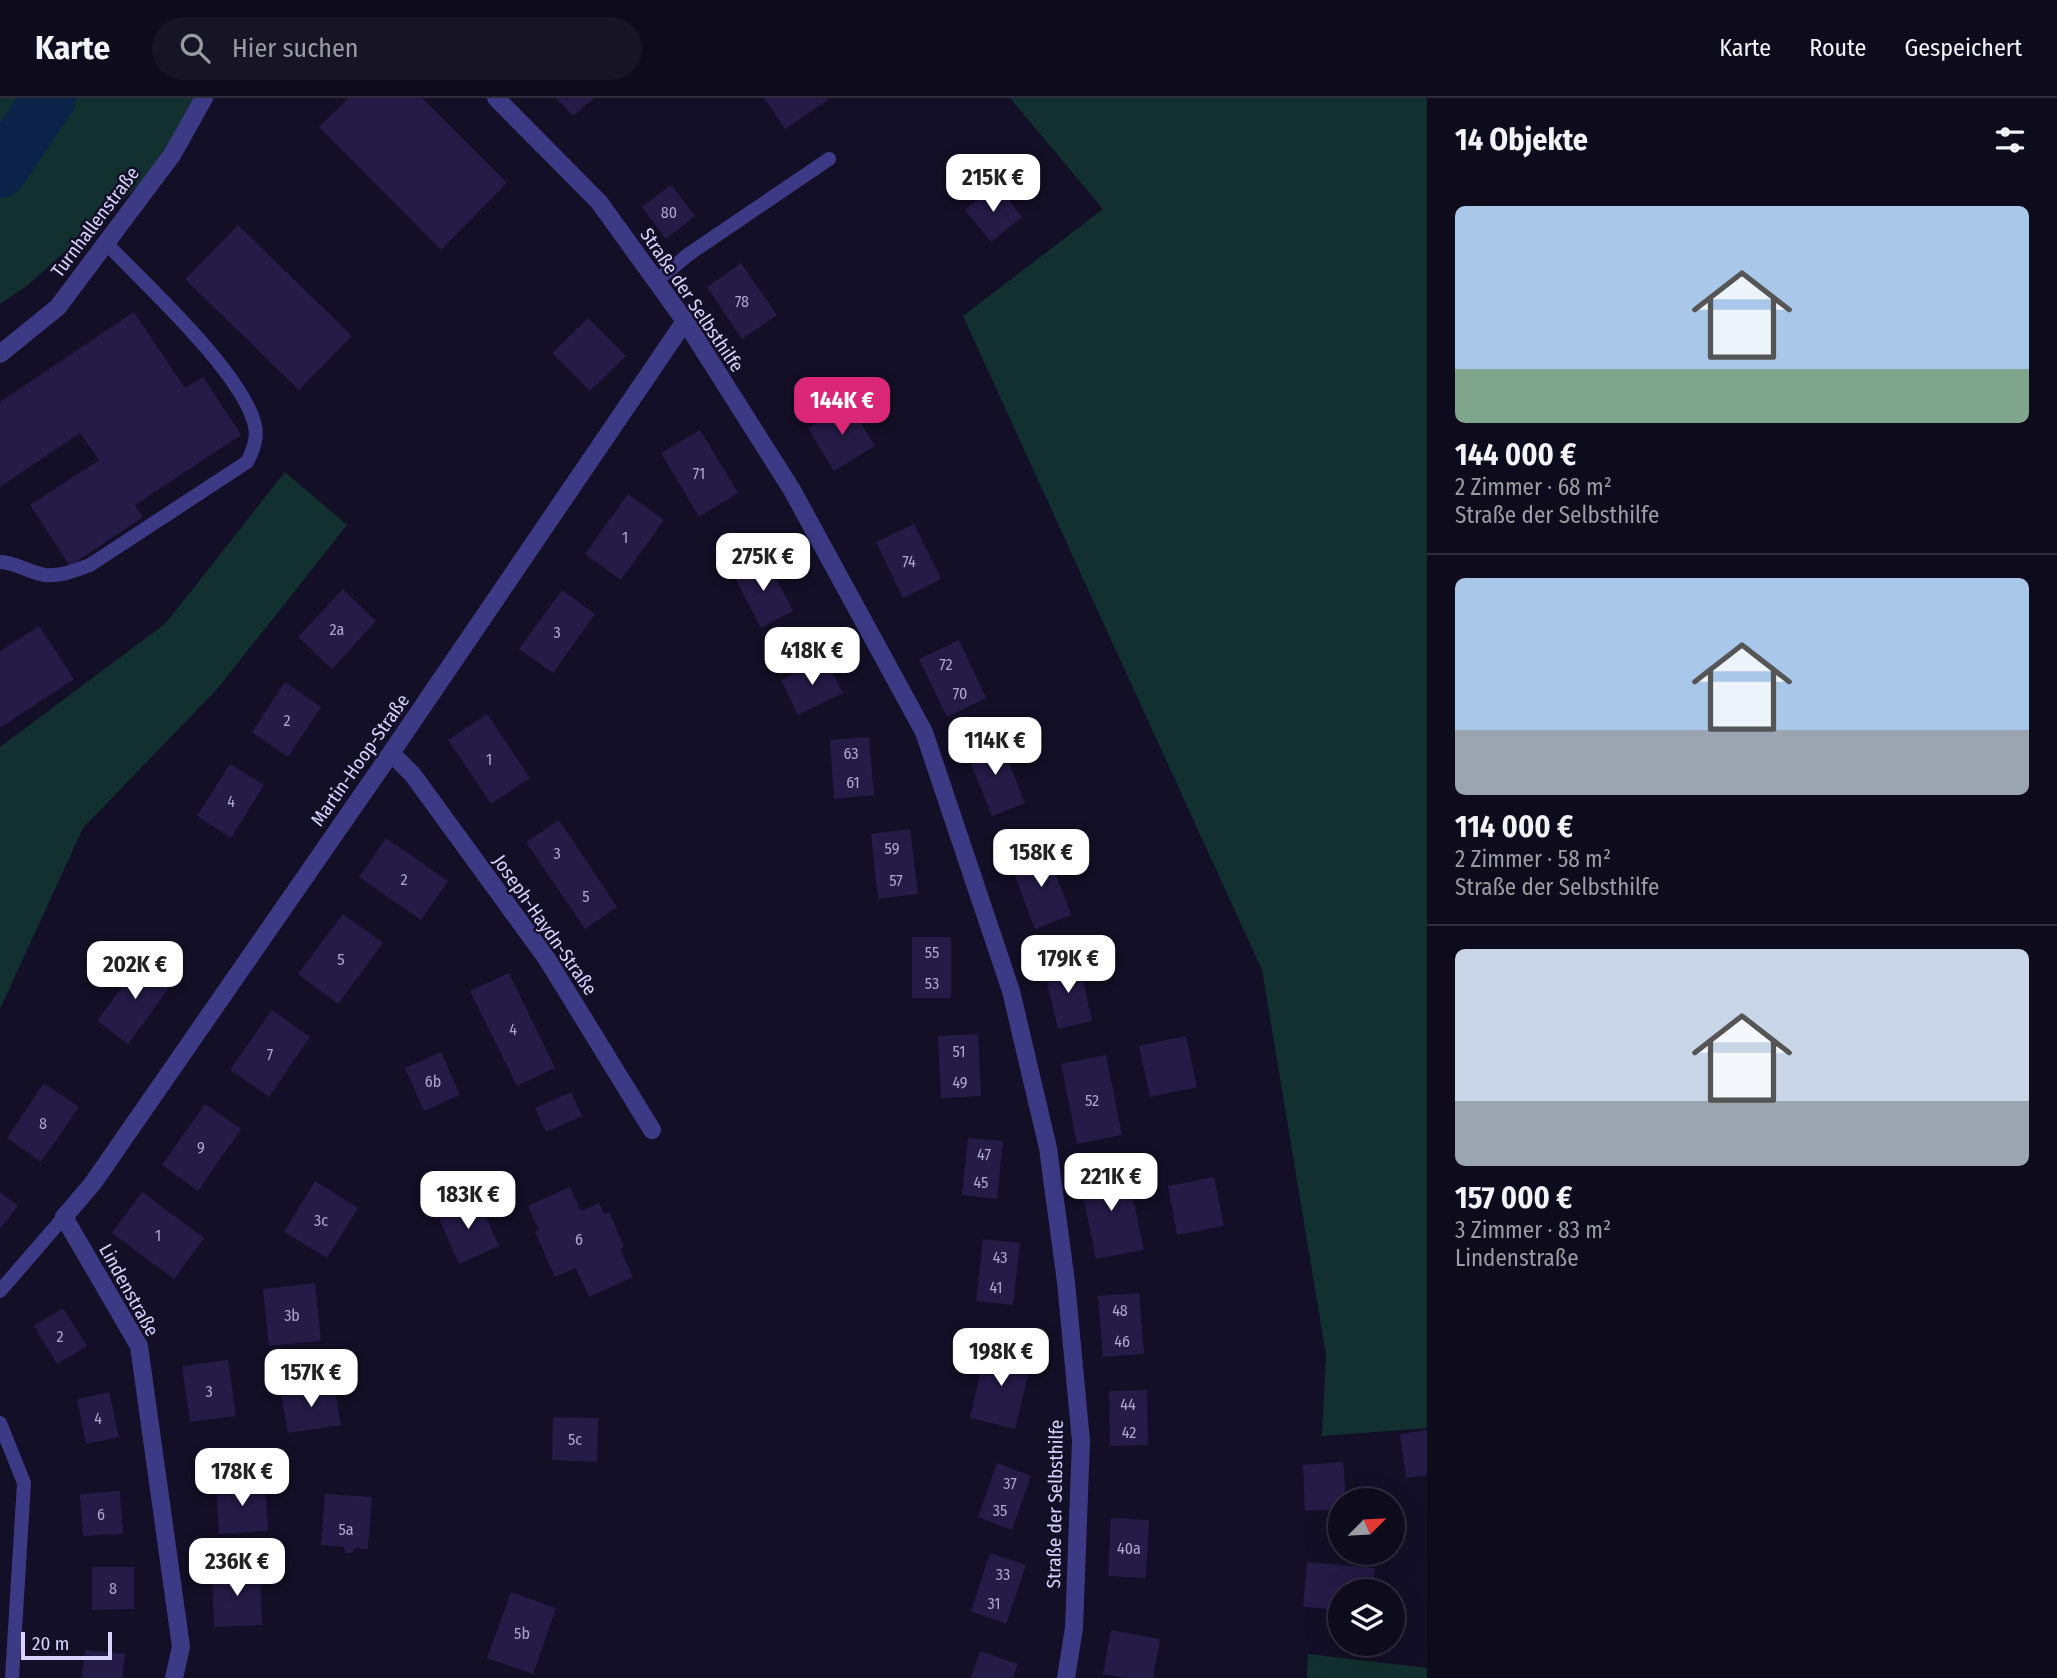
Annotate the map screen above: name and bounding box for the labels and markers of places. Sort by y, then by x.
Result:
pin: 215K € [936,155,1050,214]
pin: 144K € [785,378,899,437]
pin: 275K € [706,533,820,593]
pin: 418K € [755,628,869,687]
pin: 114K € [938,718,1052,777]
pin: 158K € [984,830,1098,889]
pin: 179K € [1011,936,1125,995]
pin: 202K € [78,942,192,1001]
pin: 221K € [1054,1154,1168,1213]
pin: 183K € [411,1172,525,1231]
pin: 198K € [944,1328,1058,1388]
pin: 157K € [254,1350,368,1409]
pin: 178K € [185,1448,299,1508]
pin: 236K € [180,1538,294,1598]

